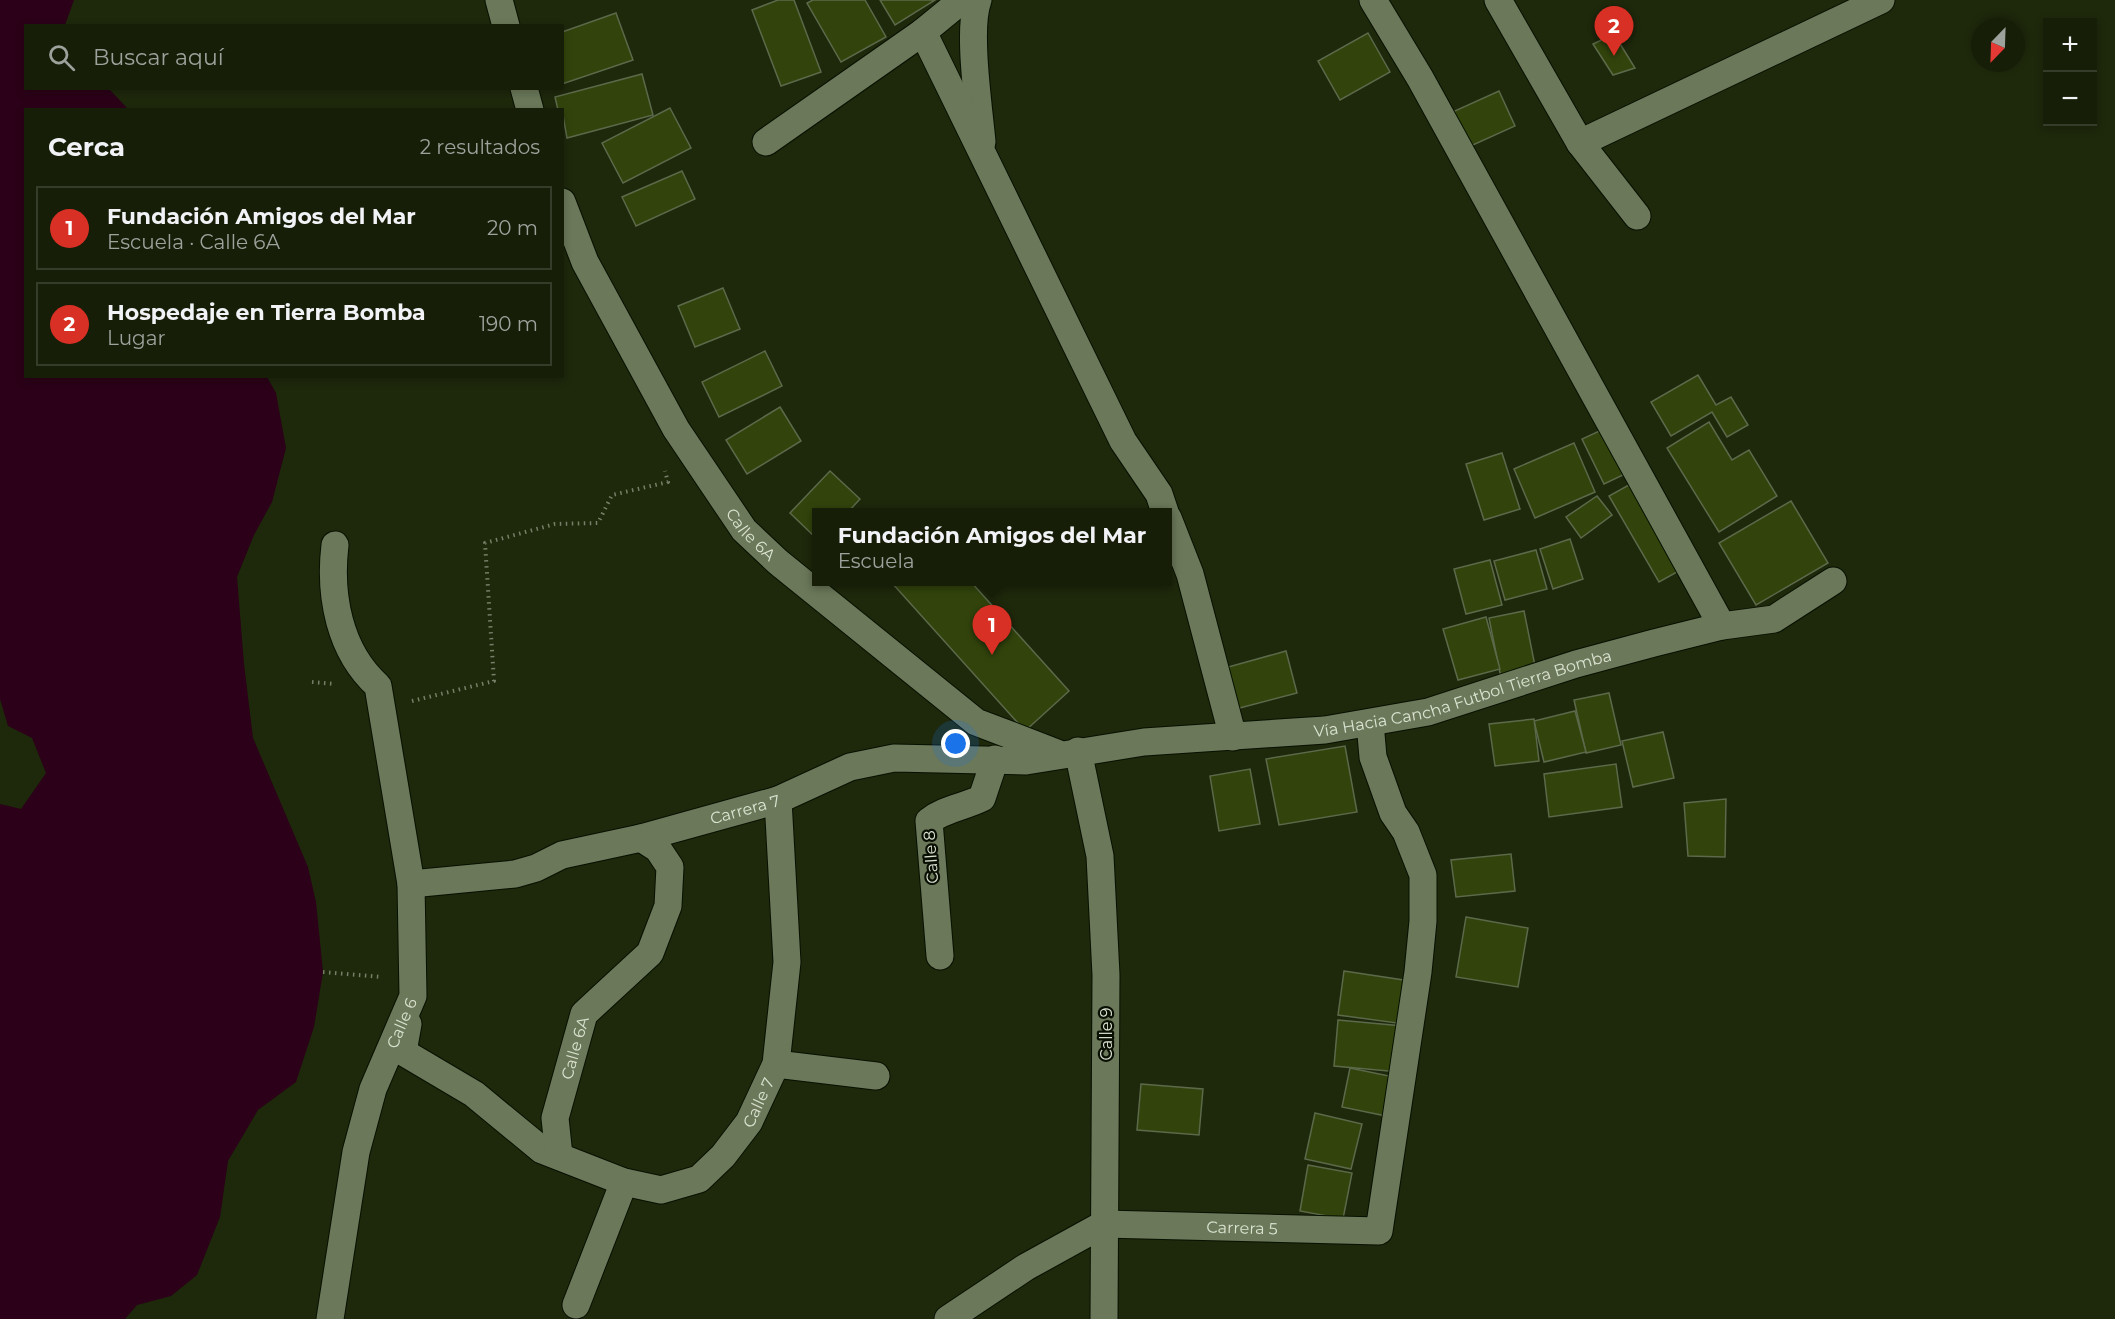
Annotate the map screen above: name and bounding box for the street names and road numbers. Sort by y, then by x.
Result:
street label: Calle 6A [722,504,780,565]
street label: Vía Hacia Cancha Futbol Tierra Bomba [1313,645,1614,740]
street label: Carrera 7 [708,790,782,828]
street label: Calle 8 [920,830,942,884]
street label: Calle 6 [382,995,421,1051]
street label: Calle 9 [1097,1008,1116,1060]
street label: Calle 6A [557,1014,593,1082]
street label: Calle 7 [738,1075,778,1130]
street label: Carrera 5 [1206,1217,1278,1238]

